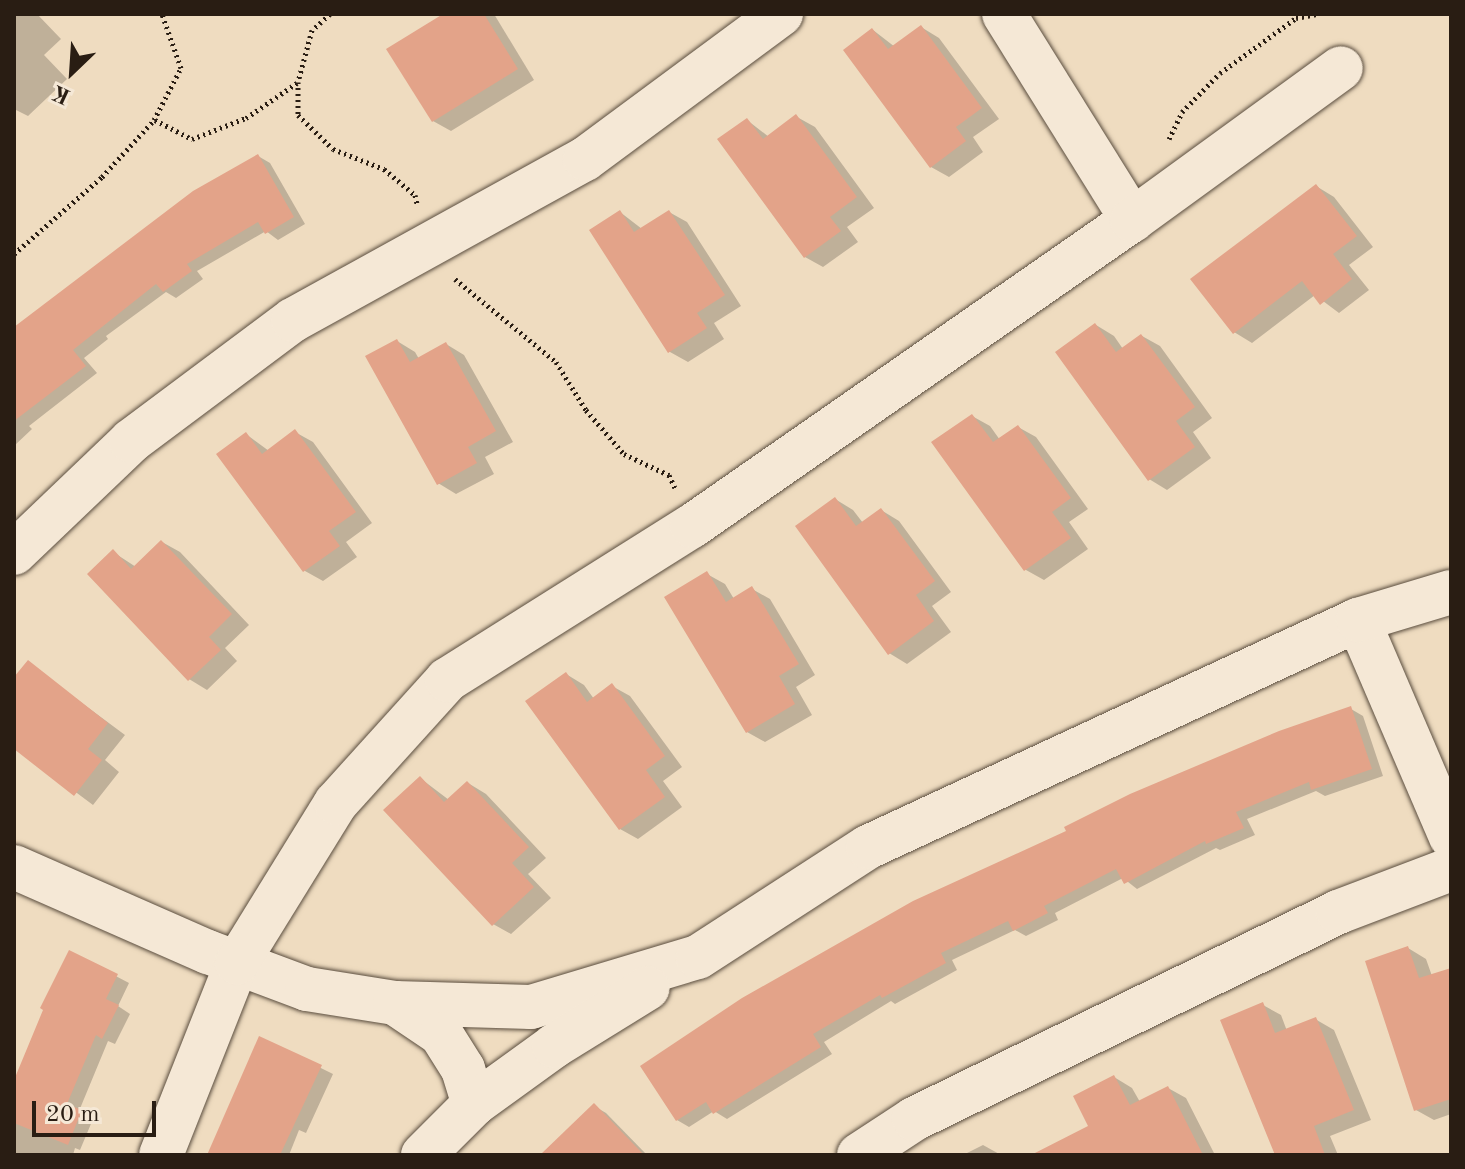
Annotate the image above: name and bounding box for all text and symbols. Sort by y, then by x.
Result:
north arrow [32,32,112,112]
text: K [50,80,74,107]
scale bar [36,1085,160,1135]
text: 20 m [46,1103,100,1127]

